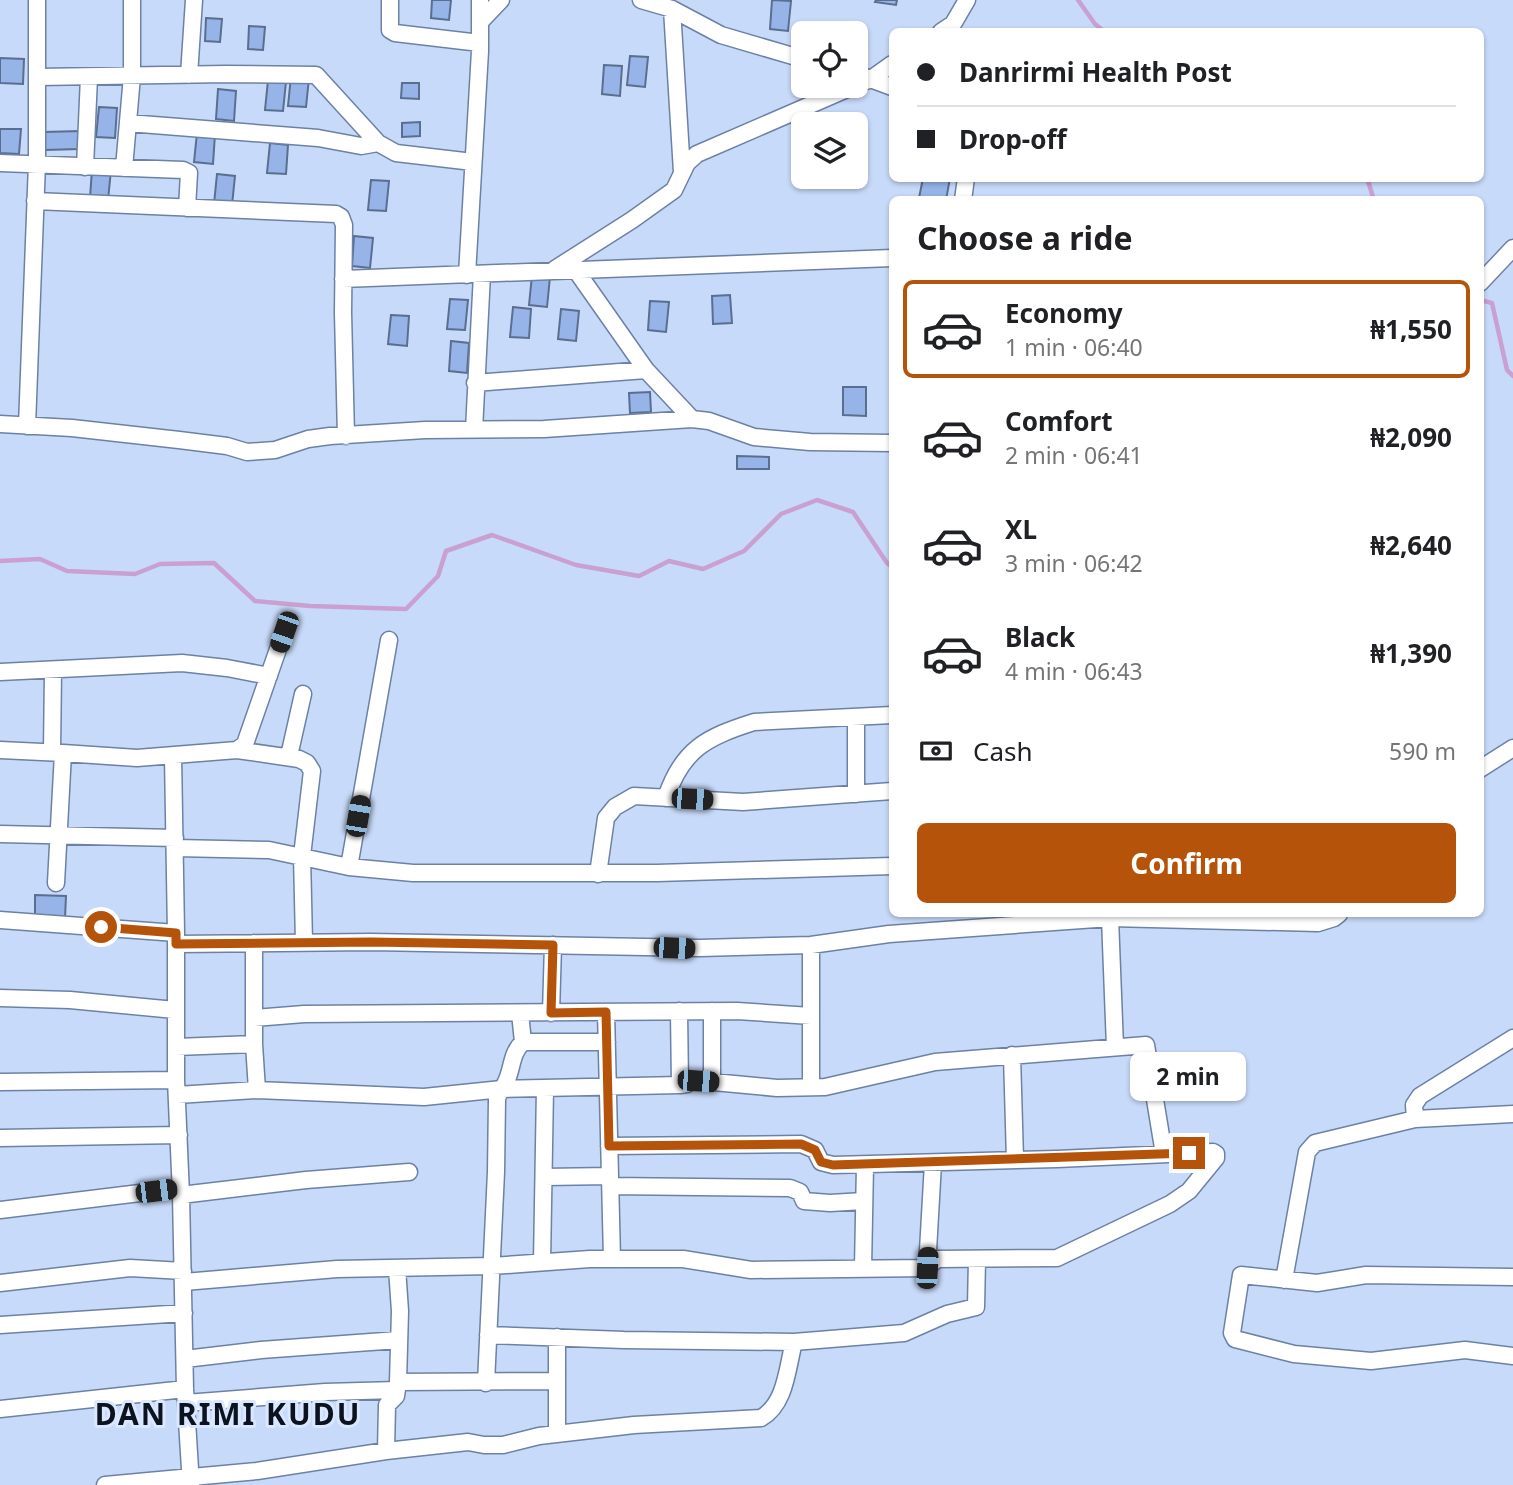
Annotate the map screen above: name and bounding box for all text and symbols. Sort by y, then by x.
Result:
map controls [791,21,868,189]
button: locate [791,21,868,98]
text: Danrirmi Health Post [959,54,1232,90]
button: layers [791,112,868,189]
text: Drop-off [959,121,1066,157]
text: Choose a ride [917,216,1133,259]
text: Economy [1005,295,1123,331]
icon: car [921,298,984,361]
text: ₦1,550 [1370,311,1452,347]
text: 1 min · 06:40 [1005,331,1143,363]
text: Comfort [1005,403,1113,439]
icon: car [921,406,984,469]
text: ₦2,090 [1370,419,1452,455]
text: 2 min · 06:41 [1005,439,1143,471]
text: XL [1005,511,1037,547]
icon: car [921,514,984,577]
text: ₦2,640 [1370,527,1452,563]
text: 3 min · 06:42 [1005,547,1143,579]
car [268,609,301,655]
text: Black [1005,619,1075,655]
icon: car [921,622,984,685]
text: ₦1,390 [1370,635,1452,671]
text: 4 min · 06:43 [1005,655,1143,687]
icon: cash [917,732,955,770]
text: Cash [973,733,1033,769]
text: 590 m [1389,735,1456,767]
car [671,787,714,811]
car [345,793,372,839]
button: Confirm [917,823,1456,903]
route start [85,911,117,943]
car [653,937,696,959]
callout: 2 min [1131,1052,1247,1100]
text: 2 min [1156,1060,1220,1092]
car [677,1069,720,1093]
route end [1173,1137,1205,1169]
car [134,1178,179,1204]
car [916,1246,939,1290]
district label: DAN RIMI KUDU [95,1393,361,1434]

